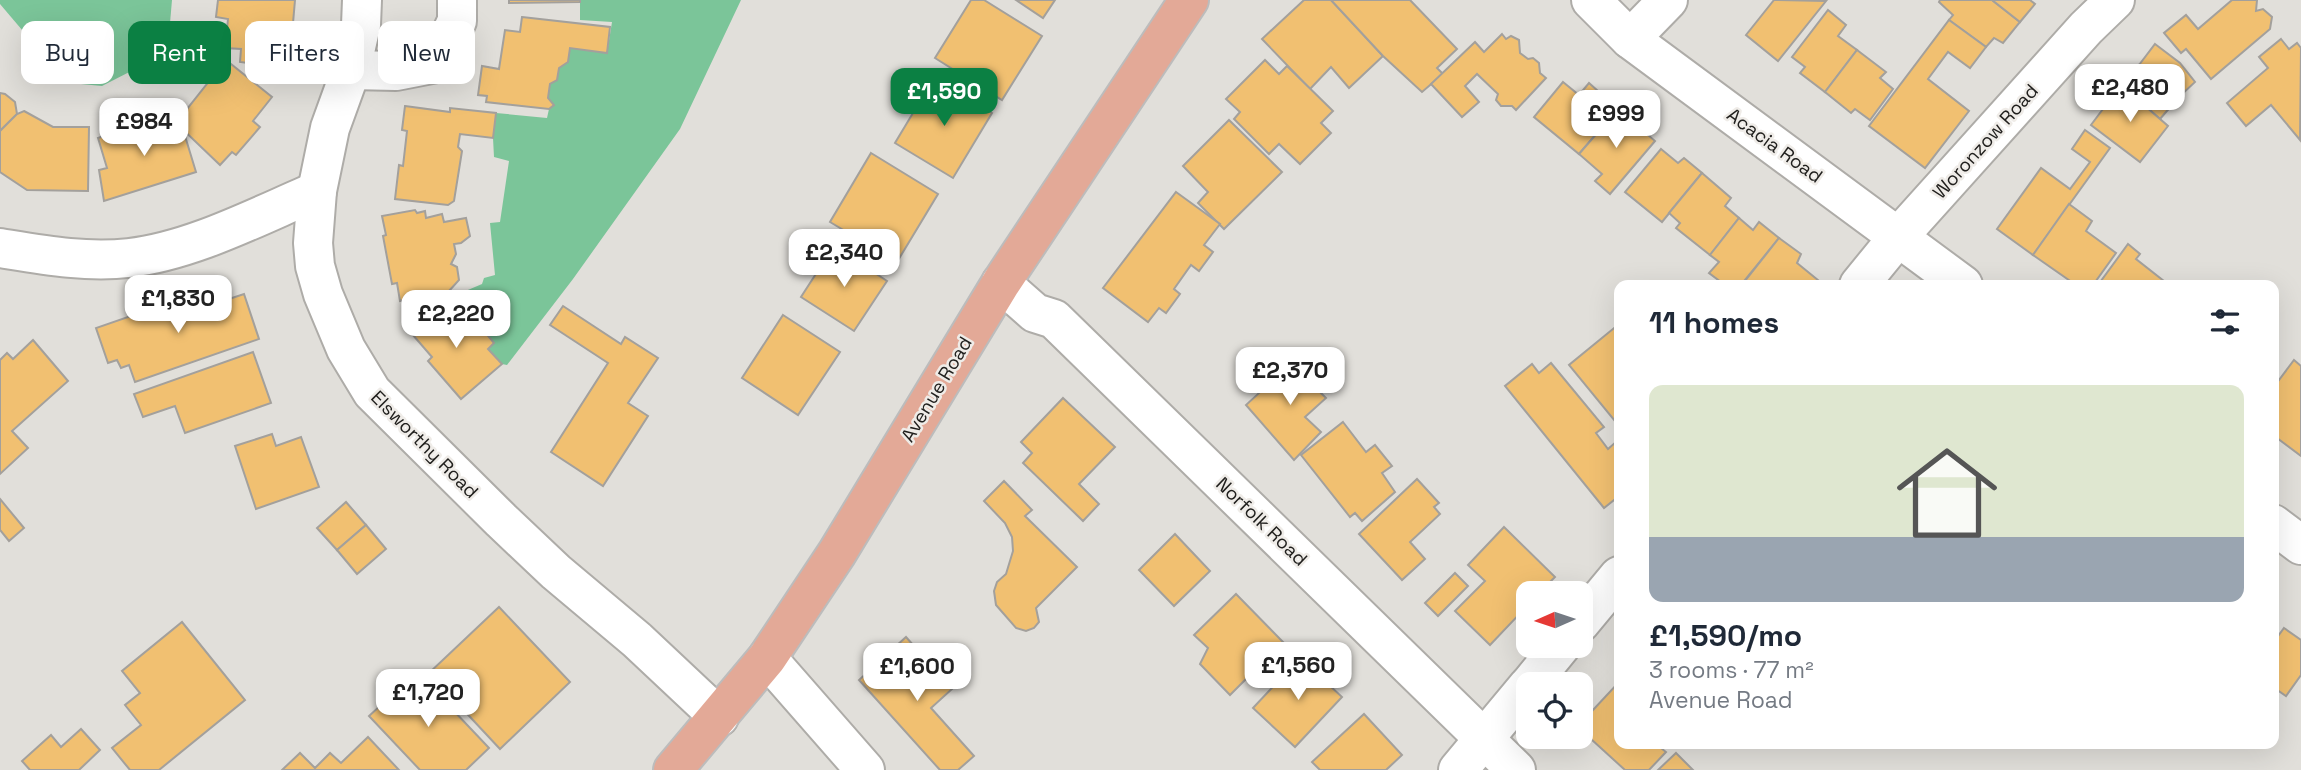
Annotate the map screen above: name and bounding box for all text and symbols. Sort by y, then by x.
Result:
chip: Buy [21,21,114,84]
chip: Rent [128,21,231,84]
chip: Filters [245,21,364,84]
chip: New [378,21,475,84]
pin: £2,480 [2073,64,2187,124]
pin: £1,590 [887,68,1001,128]
text: £2,480 [2091,72,2169,102]
text: £1,590 [907,76,981,106]
street label: Woronzow Road [1927,79,2044,204]
pin: £999 [1575,90,1657,150]
text: £999 [1587,98,1645,128]
pin: £984 [103,99,185,158]
street label: Acacia Road [1722,102,1828,189]
text: £984 [115,106,173,136]
pin: £2,340 [787,230,901,289]
text: £2,340 [805,237,883,267]
pin: £1,830 [121,276,235,335]
text: £1,830 [141,283,215,313]
pin: £2,220 [399,290,513,350]
text: £2,220 [417,298,495,328]
text: 11 homes [1649,303,1779,342]
icon: filters [2206,303,2244,341]
street label: Avenue Road [895,332,978,447]
pin: £2,370 [1233,348,1347,407]
text: £2,370 [1252,355,1328,385]
street label: Elsworthy Road [365,385,484,504]
icon: home [1884,430,2010,556]
street label: Norfolk Road [1211,472,1313,571]
north arrow [1516,581,1592,658]
map controls [1516,581,1593,749]
text: £1,590/mo [1649,616,1802,655]
pin: £1,560 [1241,642,1355,702]
pin: £1,600 [860,644,974,703]
text: £1,560 [1261,650,1335,680]
text: £1,600 [879,651,955,681]
text: 3 rooms · 77 m² [1649,655,1814,685]
pin: £1,720 [371,670,485,729]
button: locate [1516,672,1593,749]
text: £1,720 [392,677,464,707]
text: Avenue Road [1649,685,1793,715]

